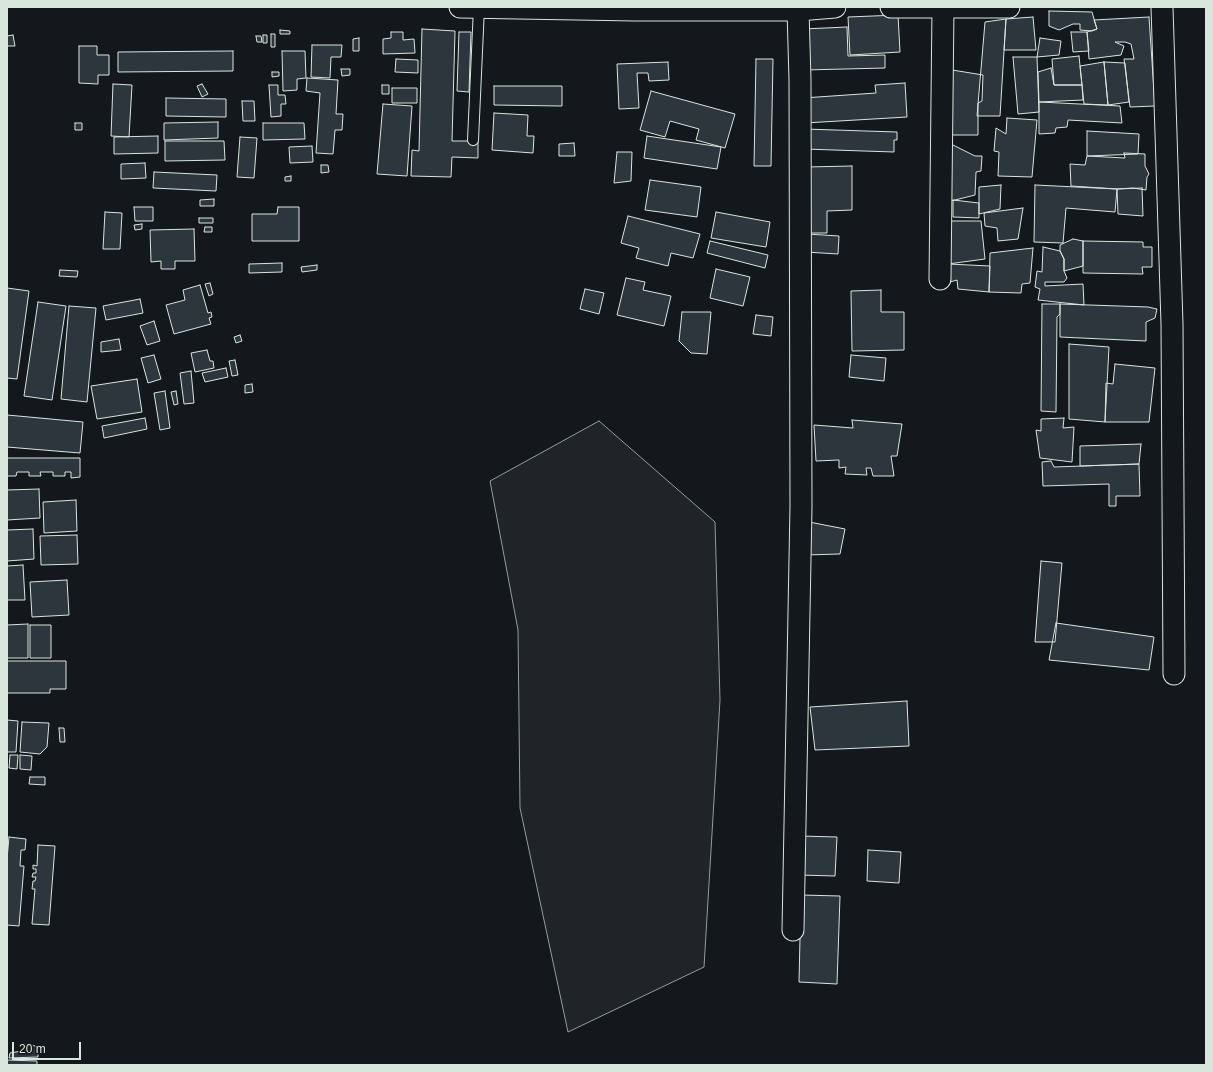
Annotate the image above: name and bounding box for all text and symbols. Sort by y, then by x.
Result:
scale bar [14,1034,83,1060]
text: 20 m [19,1042,46,1056]

